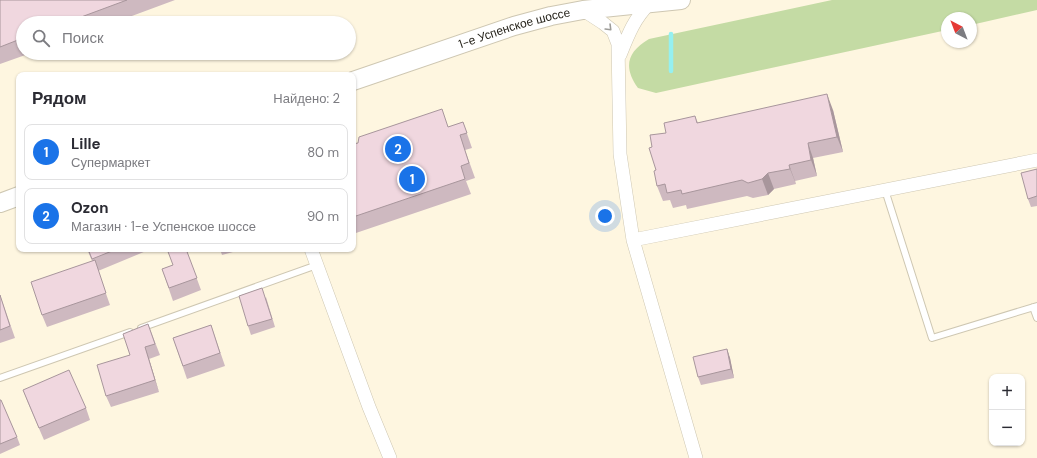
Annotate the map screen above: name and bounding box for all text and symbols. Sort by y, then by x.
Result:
street label: 1-е Успенское шоссе [457,4,572,52]
north arrow [941,12,977,48]
search box [16,16,356,60]
one-way arrow [604,24,612,31]
icon: search [30,27,52,49]
text: Поиск [62,28,104,48]
text: Рядом [32,87,87,109]
text: Найдено: 2 [273,90,340,107]
text: Lille [71,134,101,154]
pin: 2 [385,134,411,164]
text: 1 [44,144,48,161]
text: 80 m [307,144,339,161]
text: Супермаркет [71,154,150,171]
pin: 1 [399,164,425,194]
text: Ozon [71,198,109,218]
your location [595,206,615,226]
text: 2 [42,208,50,225]
text: 90 m [307,208,339,225]
text: Магазин · 1-е Успенское шоссе [71,218,256,235]
map controls [989,374,1025,446]
button: + [989,374,1025,410]
button: − [989,410,1025,446]

